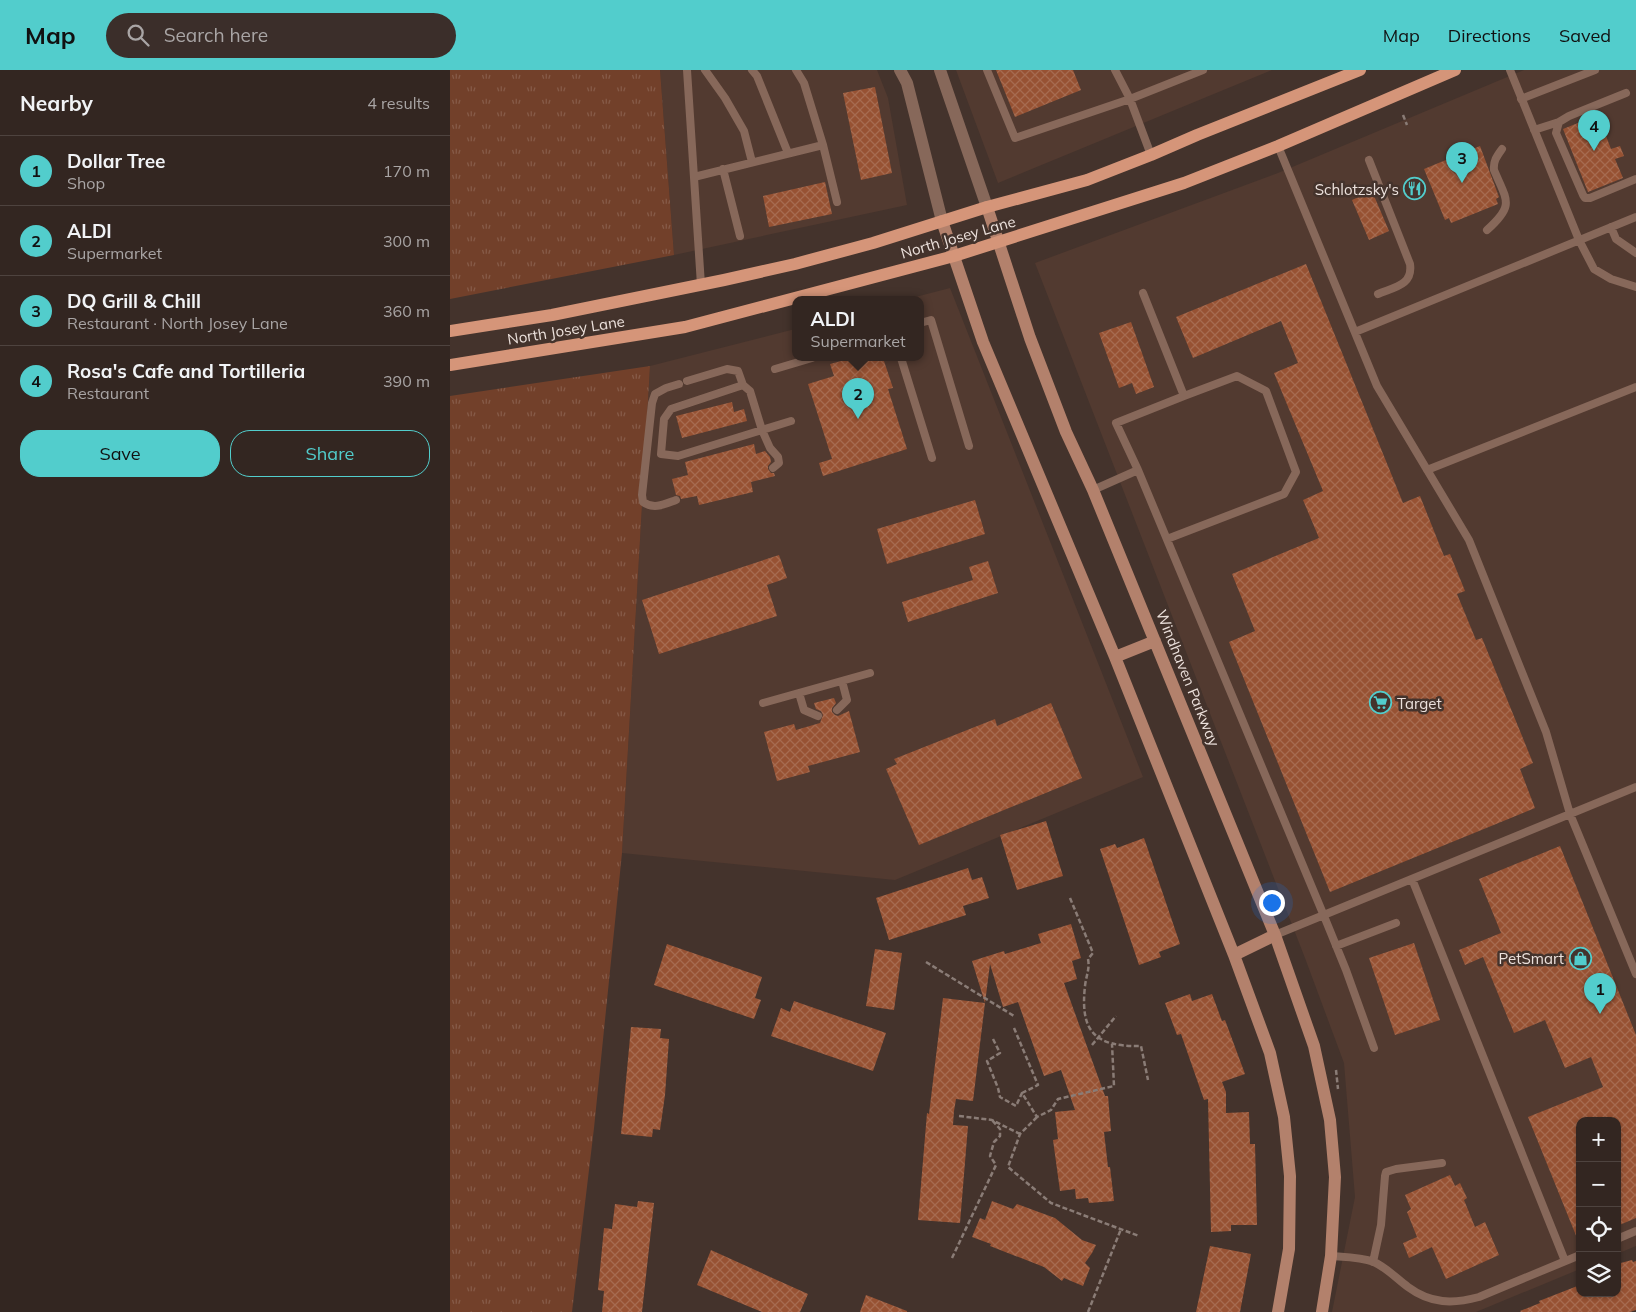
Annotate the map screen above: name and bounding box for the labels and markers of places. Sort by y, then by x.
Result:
pin: 4 [1578,110,1610,151]
pin: 3 [1446,142,1478,183]
restaurant icon: Schlotzsky's [1403,177,1427,201]
place label: Schlotzsky's [1315,180,1399,199]
pin: 2 [842,378,874,419]
supermarket icon: Target [1369,691,1393,715]
place label: Target [1397,694,1442,713]
shop icon: PetSmart [1568,946,1592,970]
place label: PetSmart [1499,949,1564,968]
pin: 1 [1584,973,1616,1014]

